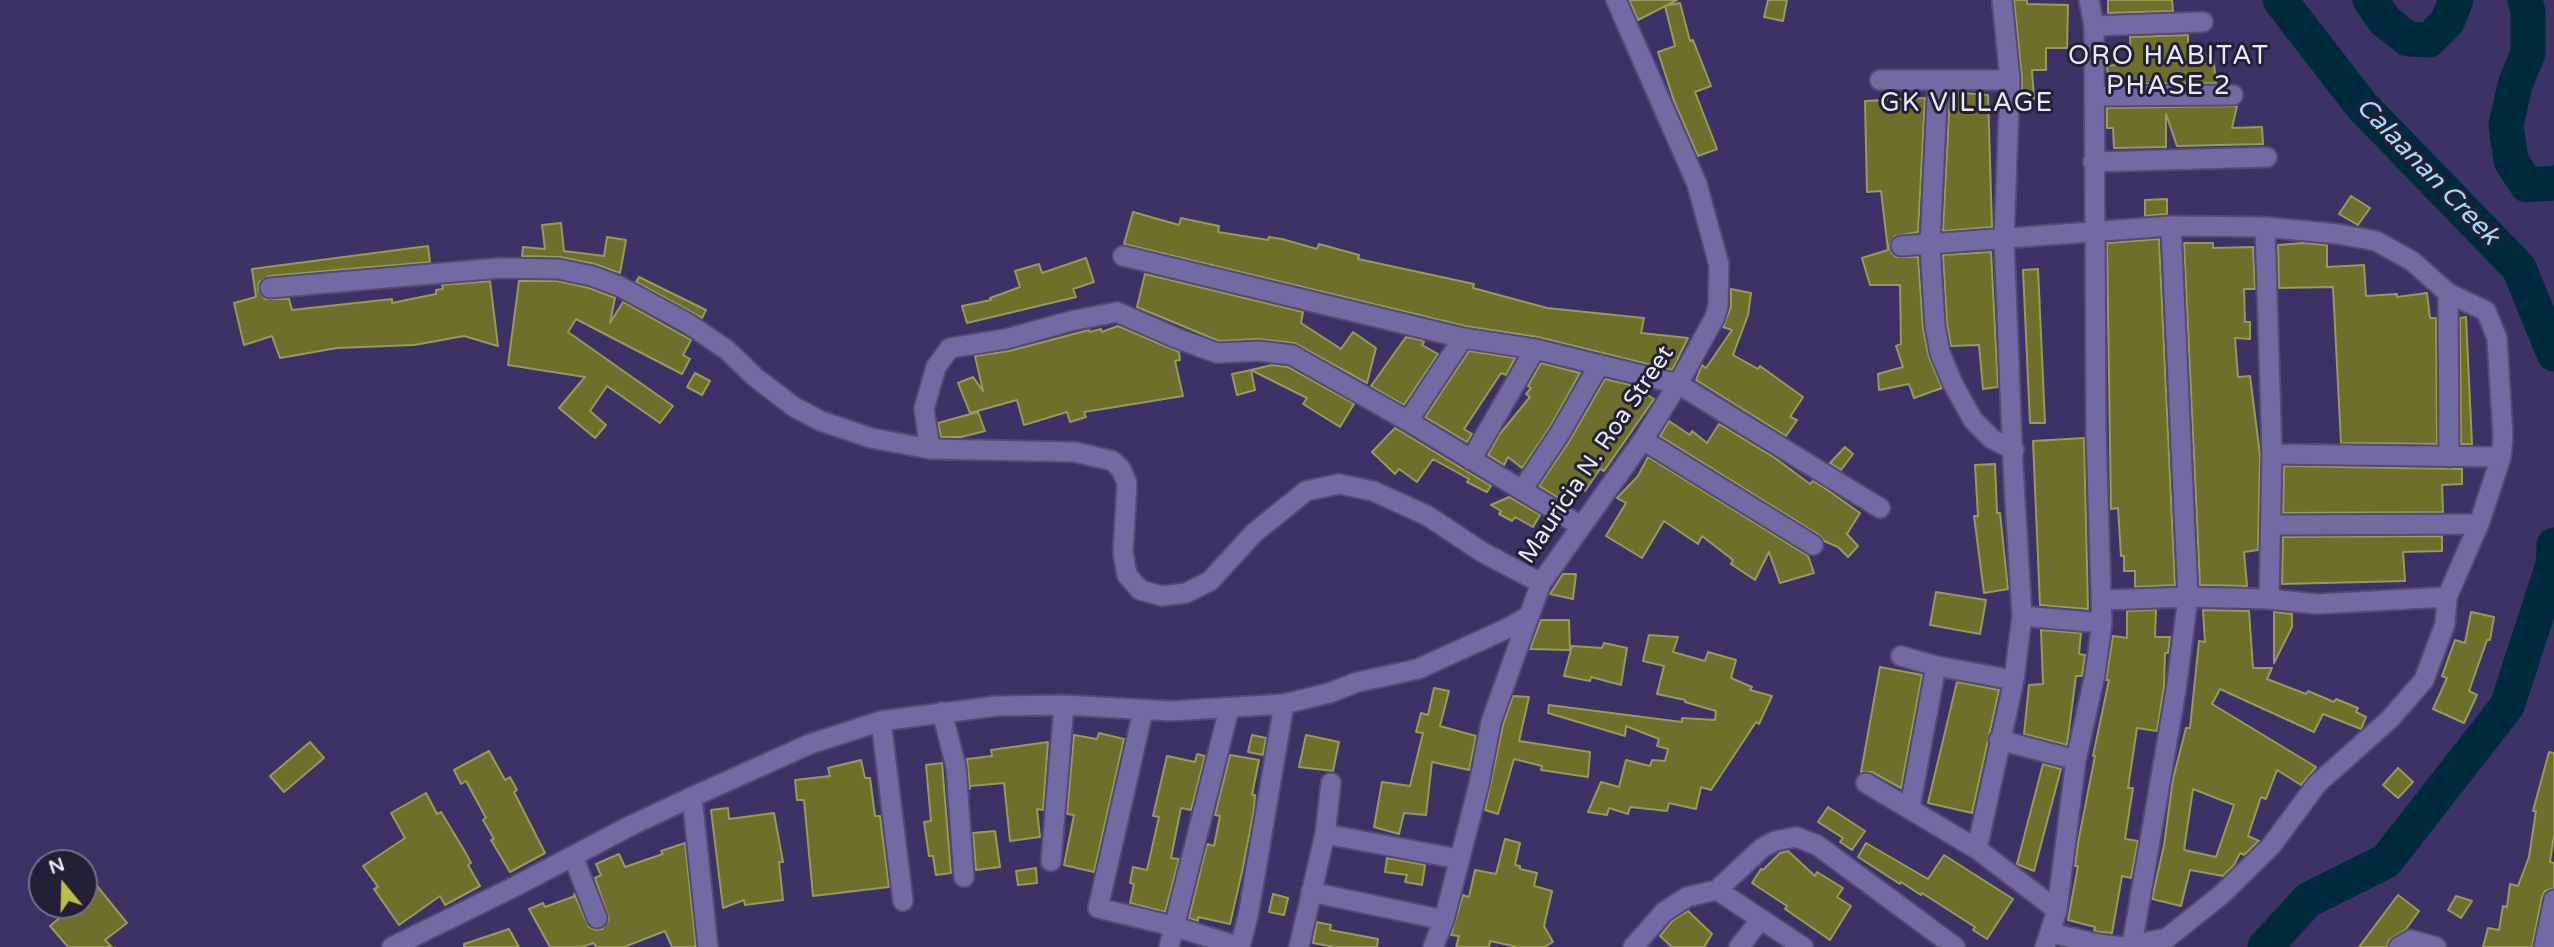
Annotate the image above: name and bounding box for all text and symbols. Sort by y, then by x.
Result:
district label: ORO HABITAT PHASE 2 [2069,41,2269,102]
district label: GK VILLAGE [1881,88,2053,120]
water label: Calaanan Creek [2349,92,2505,252]
street label: Mauricia N. Roa Street [1513,341,1681,569]
north arrow [28,849,98,919]
text: N [46,853,68,879]

